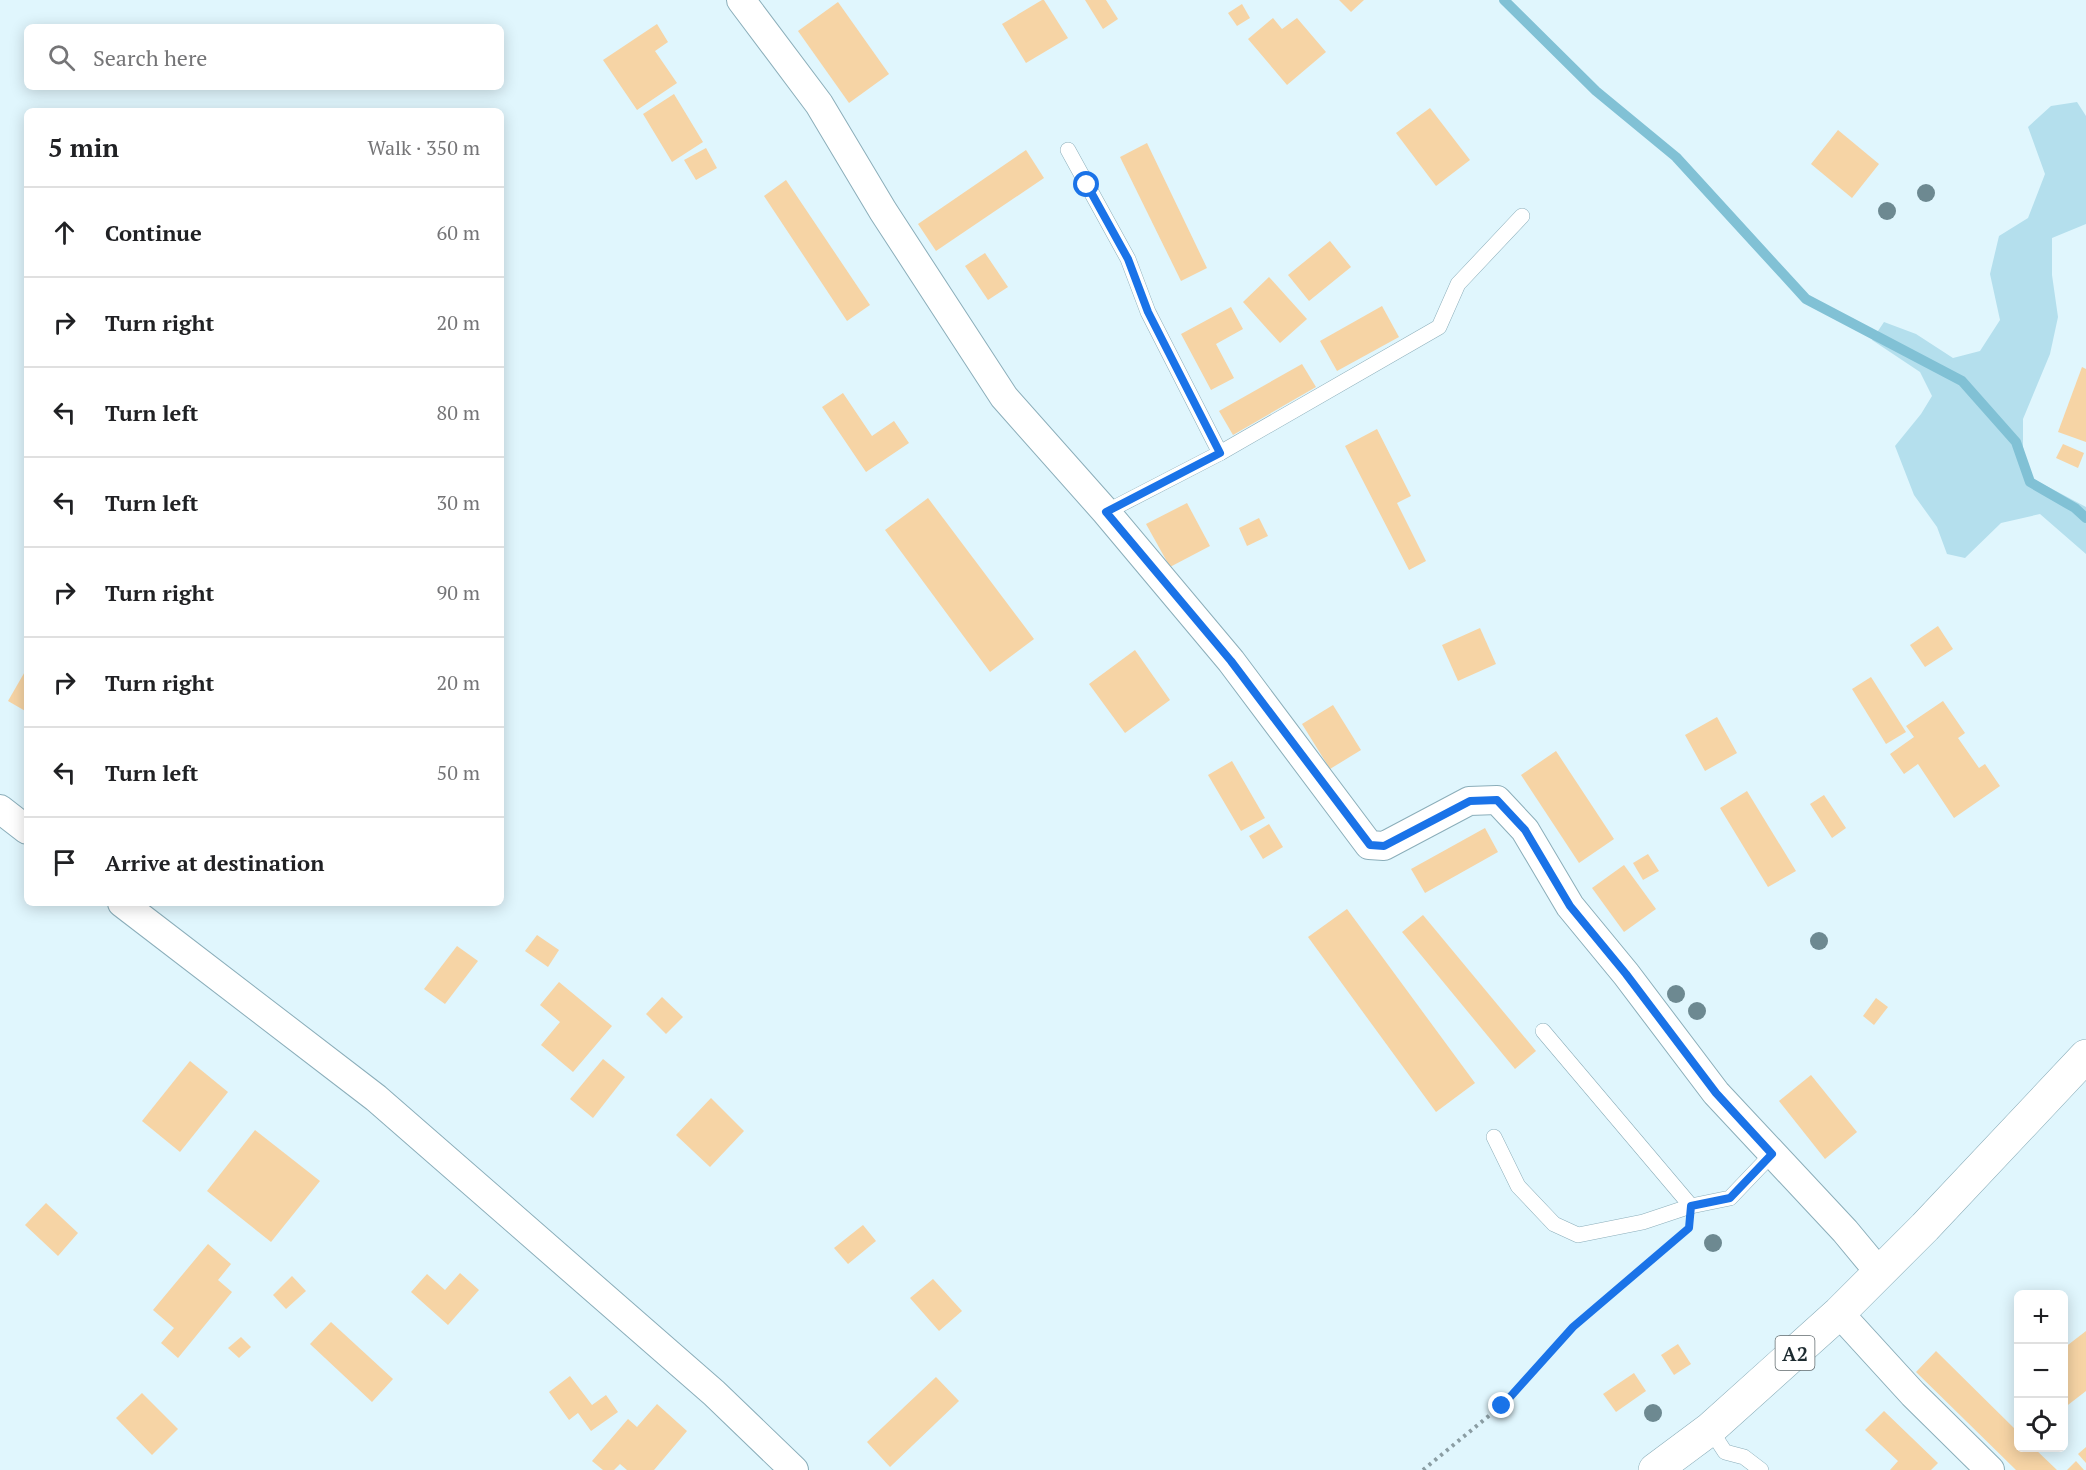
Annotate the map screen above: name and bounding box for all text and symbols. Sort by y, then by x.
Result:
search box [24,24,504,90]
icon: search [45,41,78,74]
text: Search here [93,43,207,72]
text: 5 min [48,130,119,164]
text: Walk · 350 m [368,134,480,161]
route start [1073,171,1099,197]
icon: ahead [48,216,81,249]
text: Continue [105,218,202,247]
text: 60 m [437,219,480,246]
icon: right [48,306,81,339]
text: Turn right [105,308,214,337]
text: 20 m [437,309,480,336]
icon: left [48,396,81,429]
text: Turn left [105,398,198,427]
text: 80 m [437,399,480,426]
icon: left [48,486,81,519]
text: Turn left [105,488,198,517]
text: 30 m [437,489,480,516]
icon: right [48,576,81,609]
text: Turn right [105,578,214,607]
text: 90 m [437,579,480,606]
icon: right [48,666,81,699]
text: Turn right [105,668,214,697]
text: 20 m [437,669,480,696]
icon: left [48,756,81,789]
text: Turn left [105,758,198,787]
text: 50 m [437,759,480,786]
icon: arrive [48,846,81,879]
text: Arrive at destination [105,848,324,877]
map controls [2014,1290,2068,1452]
button: + [2014,1290,2068,1344]
road number: A2 [1776,1336,1814,1370]
button: − [2014,1344,2068,1398]
route end [1488,1392,1514,1418]
button: locate [2014,1398,2068,1452]

